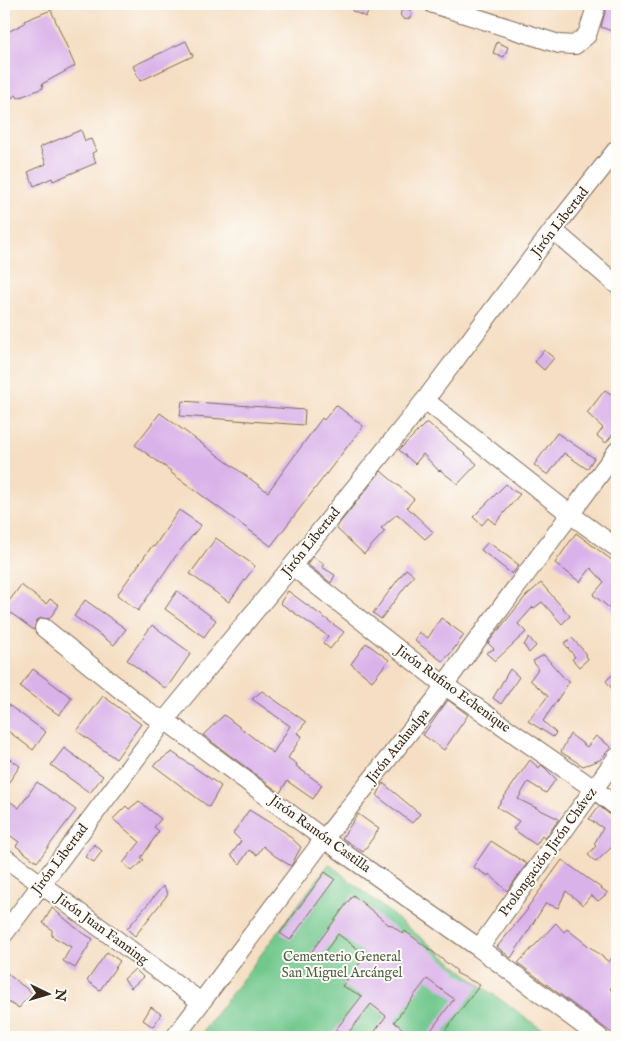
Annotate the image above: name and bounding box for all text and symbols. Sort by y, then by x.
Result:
street label: Jirón Libertad [526,183,593,262]
street label: Jirón Libertad [276,503,345,582]
street label: Jirón Rufino Echenique [390,640,515,737]
street label: Jirón Atahualpa [361,704,434,789]
street label: Prolongación Jirón Chávez [495,783,601,920]
street label: Jirón Ramón Castilla [264,790,375,877]
street label: Jirón Libertad [26,820,93,899]
street label: Jirón Juan Fanning [51,888,152,969]
park label: Cementerio General San Miguel Arcángel [282,948,403,982]
north arrow [22,968,72,1018]
text: N [50,987,70,1002]

